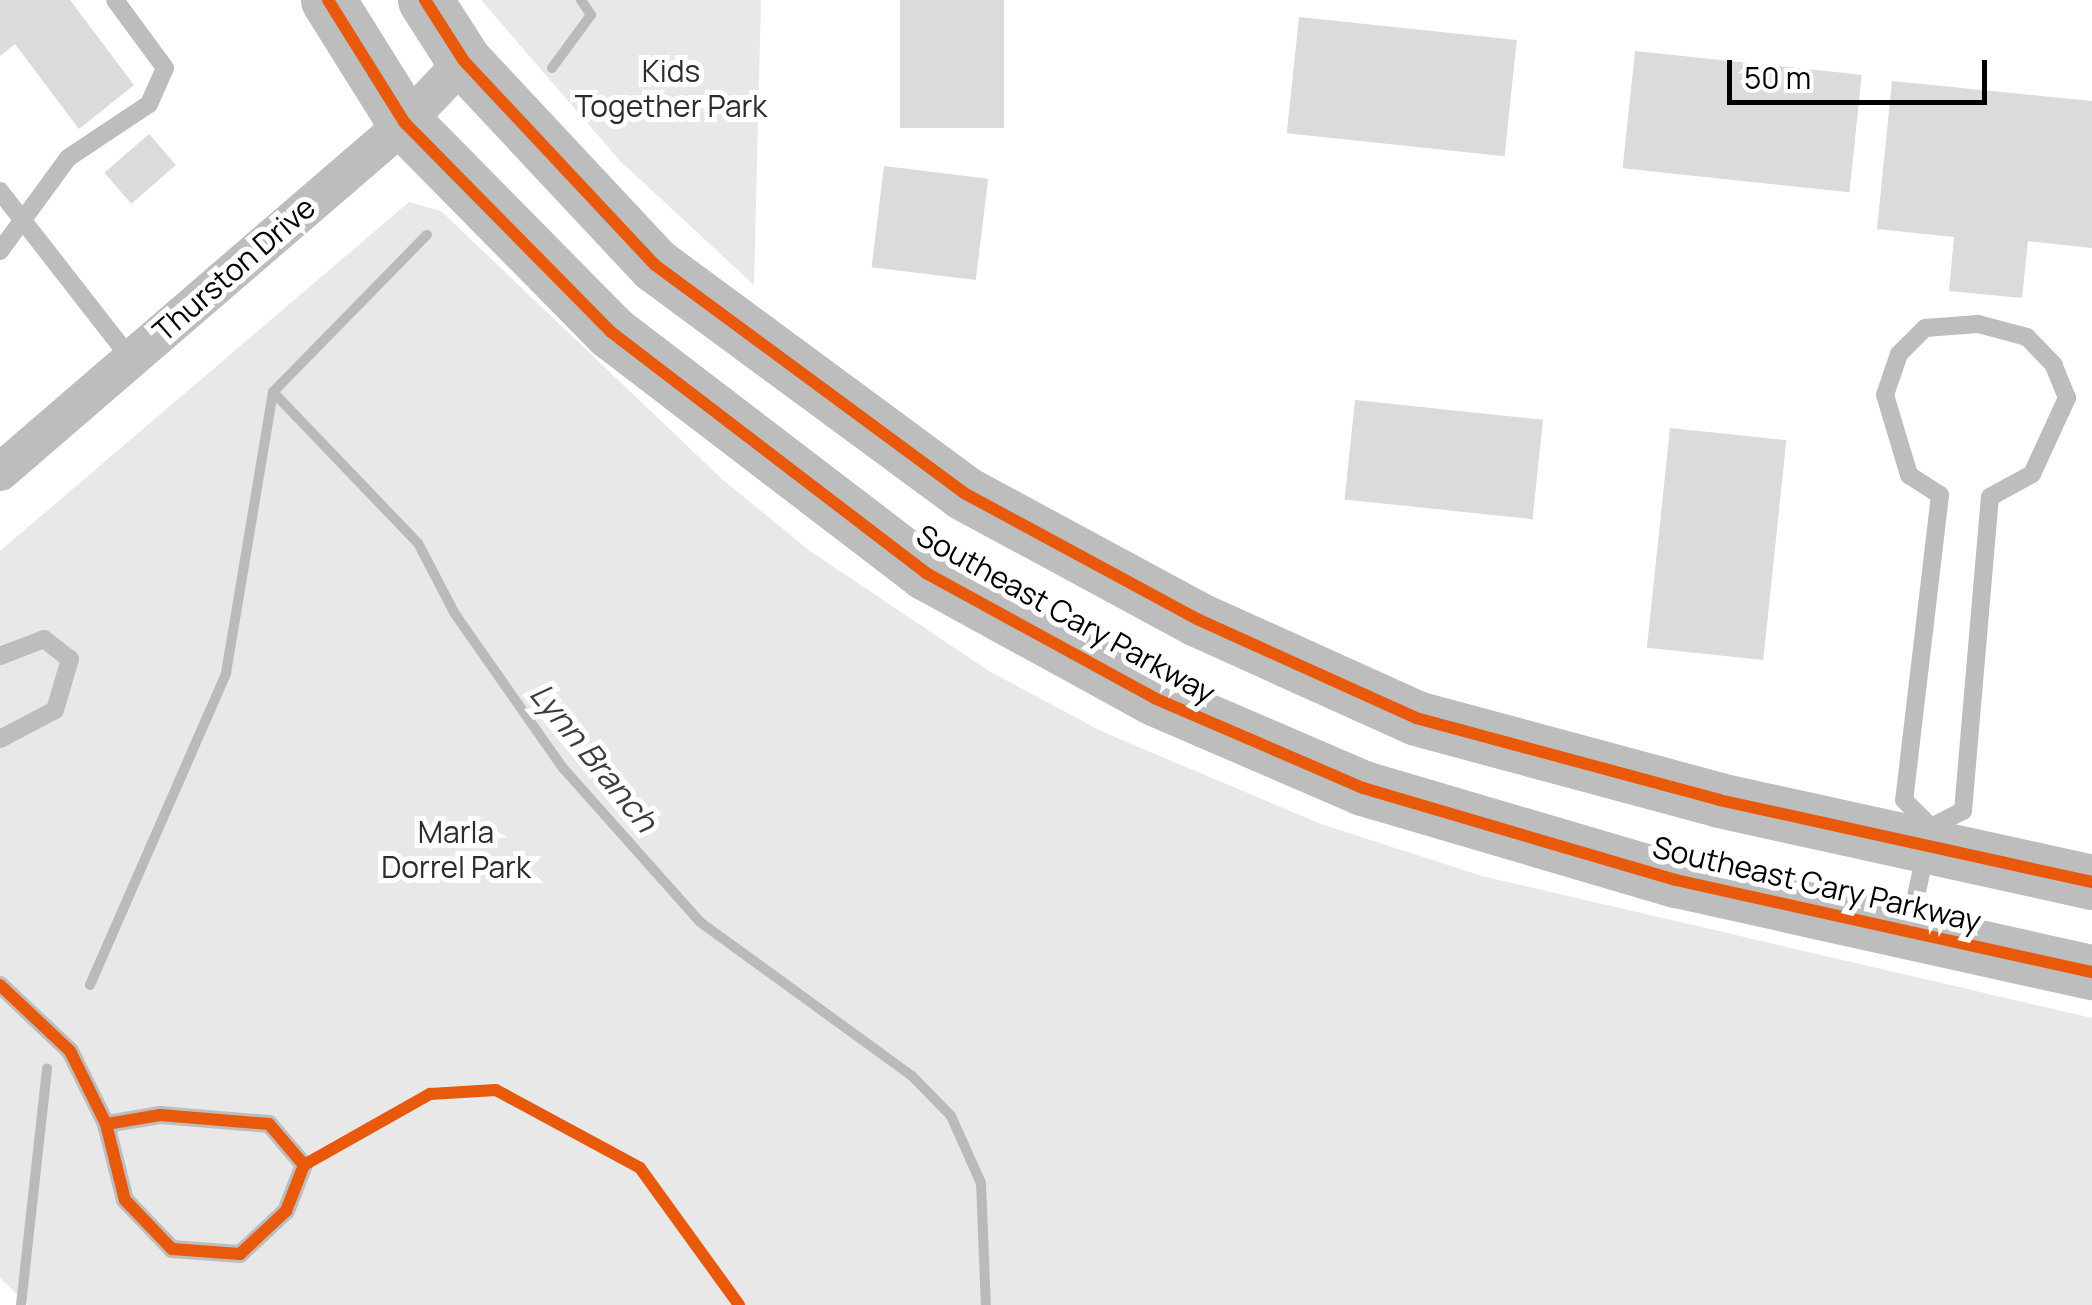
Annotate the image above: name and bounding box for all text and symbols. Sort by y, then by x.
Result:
scale bar [1732,40,1992,102]
park label: Kids Together Park [575,53,767,124]
text: 50 m [1744,57,1811,98]
street label: Thurston Drive [146,189,322,349]
street label: Southeast Cary Parkway [911,517,1221,711]
water label: Lynn Branch [522,675,666,839]
park label: Marla Dorrel Park [381,814,531,884]
street label: Southeast Cary Parkway [1649,829,1985,939]

